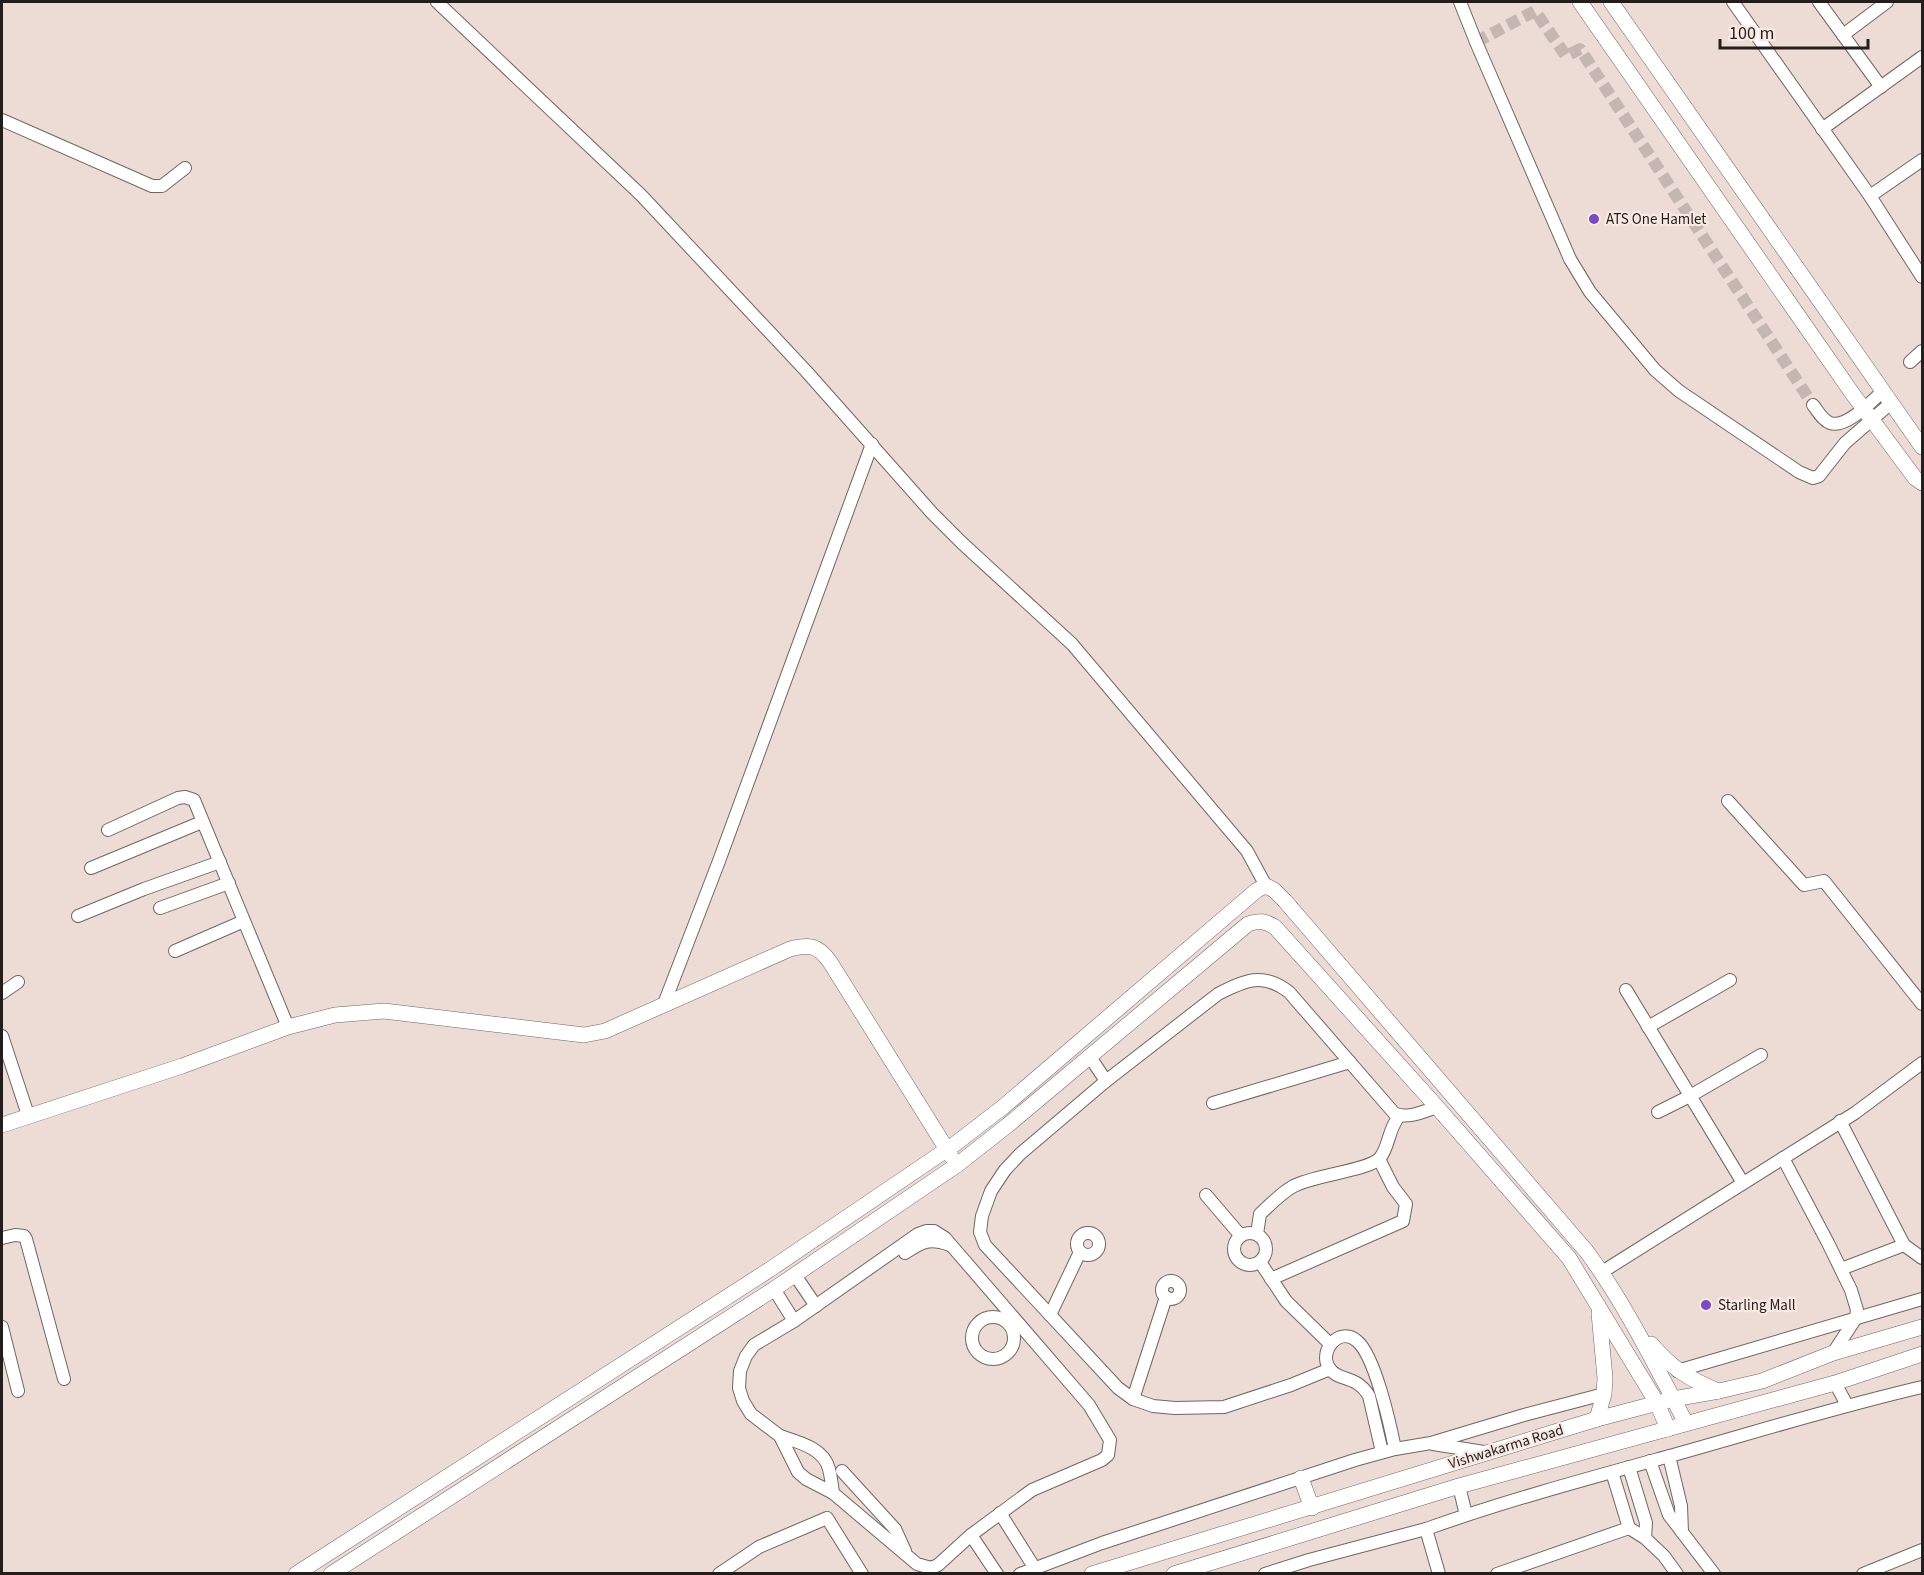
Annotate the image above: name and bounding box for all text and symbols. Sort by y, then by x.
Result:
scale bar [1720,12,1868,50]
text: 100 m [1729,21,1774,46]
place label: ATS One Hamlet [1606,209,1706,230]
marker: ATS One Hamlet [1587,212,1601,226]
place label: Starling Mall [1718,1295,1796,1316]
marker: Starling Mall [1699,1298,1713,1312]
street label: Vishwakarma Road [1446,1420,1566,1474]

